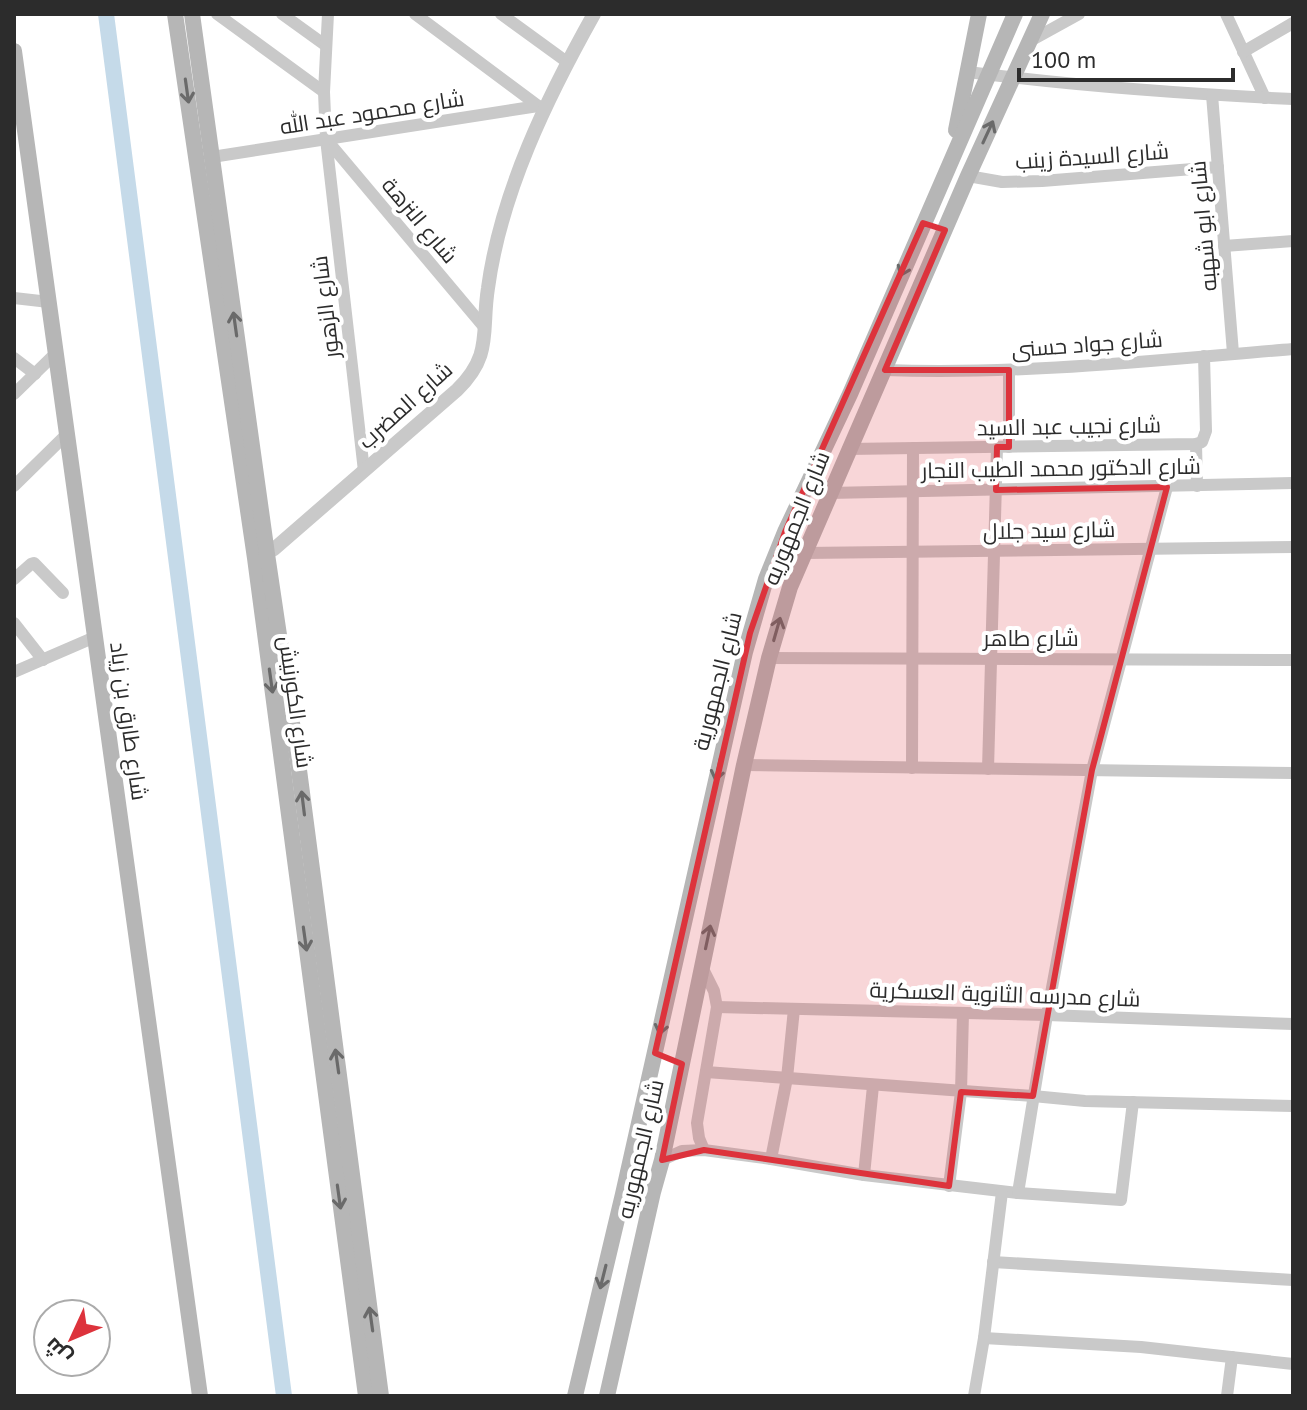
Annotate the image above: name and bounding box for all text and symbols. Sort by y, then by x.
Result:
scale bar [1019,32,1233,82]
text: 100 m [1031,44,1096,75]
one-way arrow [180,78,195,103]
street label: شارع محمود عبد الله [278,84,466,141]
one-way arrow [982,120,997,145]
street label: شارع السيدة زينب [1014,137,1170,176]
street label: شارع ابو شهبه [1183,160,1224,292]
street label: شارع النزهة [375,171,464,269]
one-way arrow [897,252,912,277]
street label: شارع الزهور [305,254,346,362]
one-way arrow [227,312,242,337]
street label: شارع جواد حسنى [1011,325,1164,364]
street label: شارع المضرب [352,355,459,455]
street label: شارع نجيب عبد السيد [977,410,1161,443]
street label: شارع الجمهوريه [756,447,836,589]
street label: شارع الدكتور محمد الطيب النجار [919,452,1201,485]
street label: شارع سيد جلال [983,515,1115,546]
street label: شارع الجمهورية [686,609,749,753]
one-way arrow [770,616,785,642]
street label: شارع طاهر [981,624,1079,653]
street label: شارع الكورنيش [272,634,319,770]
street label: شارع طارق بن زياد [103,640,154,802]
one-way arrow [264,668,279,693]
one-way arrow [710,756,725,782]
one-way arrow [295,791,310,816]
one-way arrow [701,925,716,950]
one-way arrow [298,926,313,951]
street label: شارع مدرسه الثانوية العسكرية [869,975,1141,1014]
one-way arrow [654,1010,669,1036]
one-way arrow [329,1049,344,1074]
street label: شارع الجمهوريه [610,1077,671,1222]
one-way arrow [332,1184,347,1209]
one-way arrow [595,1263,610,1289]
north arrow [32,1298,112,1378]
one-way arrow [364,1306,379,1332]
text: ش [38,1332,77,1372]

